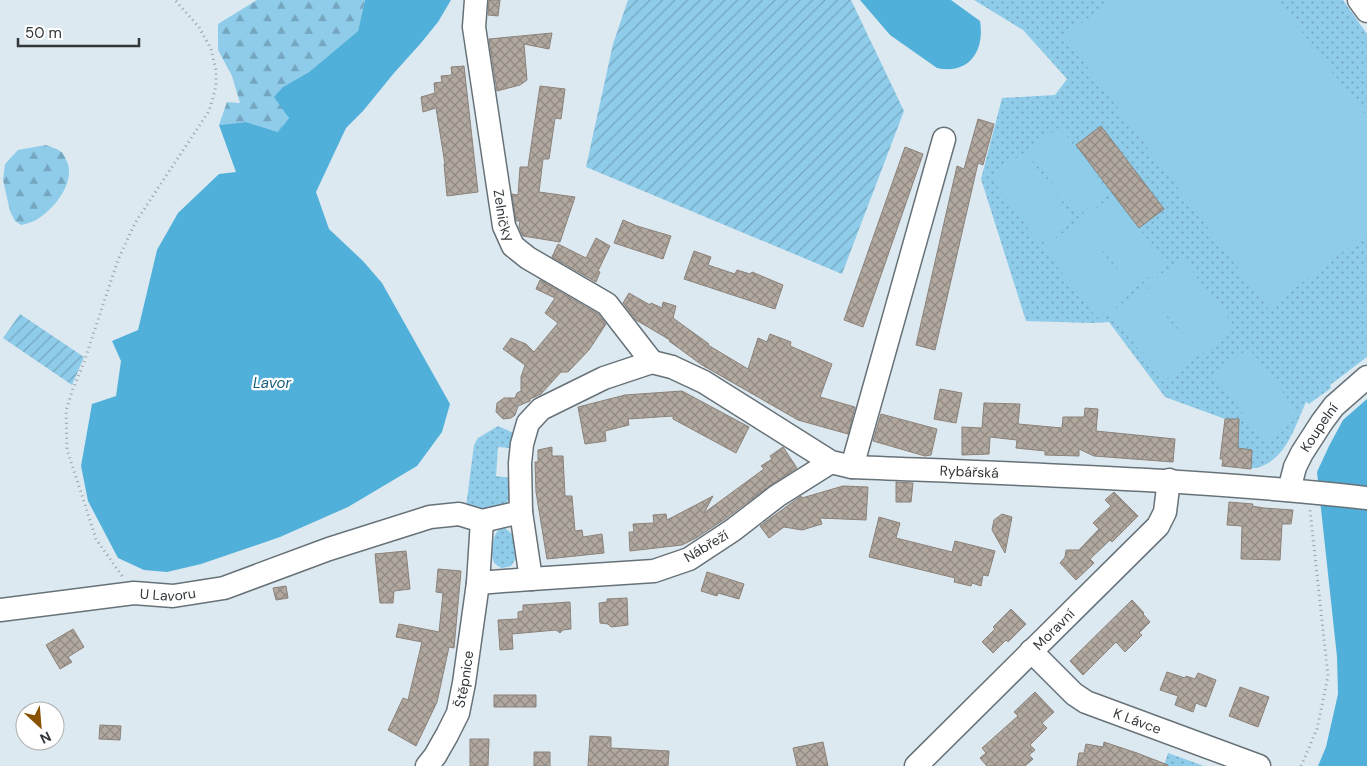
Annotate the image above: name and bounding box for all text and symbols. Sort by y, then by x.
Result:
scale bar [18,15,139,47]
text: 50 m [25,23,62,43]
street label: Zelničky [490,188,519,245]
water label: Lavor [253,373,292,393]
street label: Koupelní [1296,399,1342,455]
street label: Rybářská [939,461,999,482]
street label: Nábřeží [681,525,732,566]
street label: U Lavoru [139,584,197,605]
street label: Moravní [1029,604,1079,654]
street label: Štěpnice [450,649,477,709]
north arrow [15,701,65,751]
street label: K Lávce [1111,704,1164,738]
text: N [37,727,54,748]

